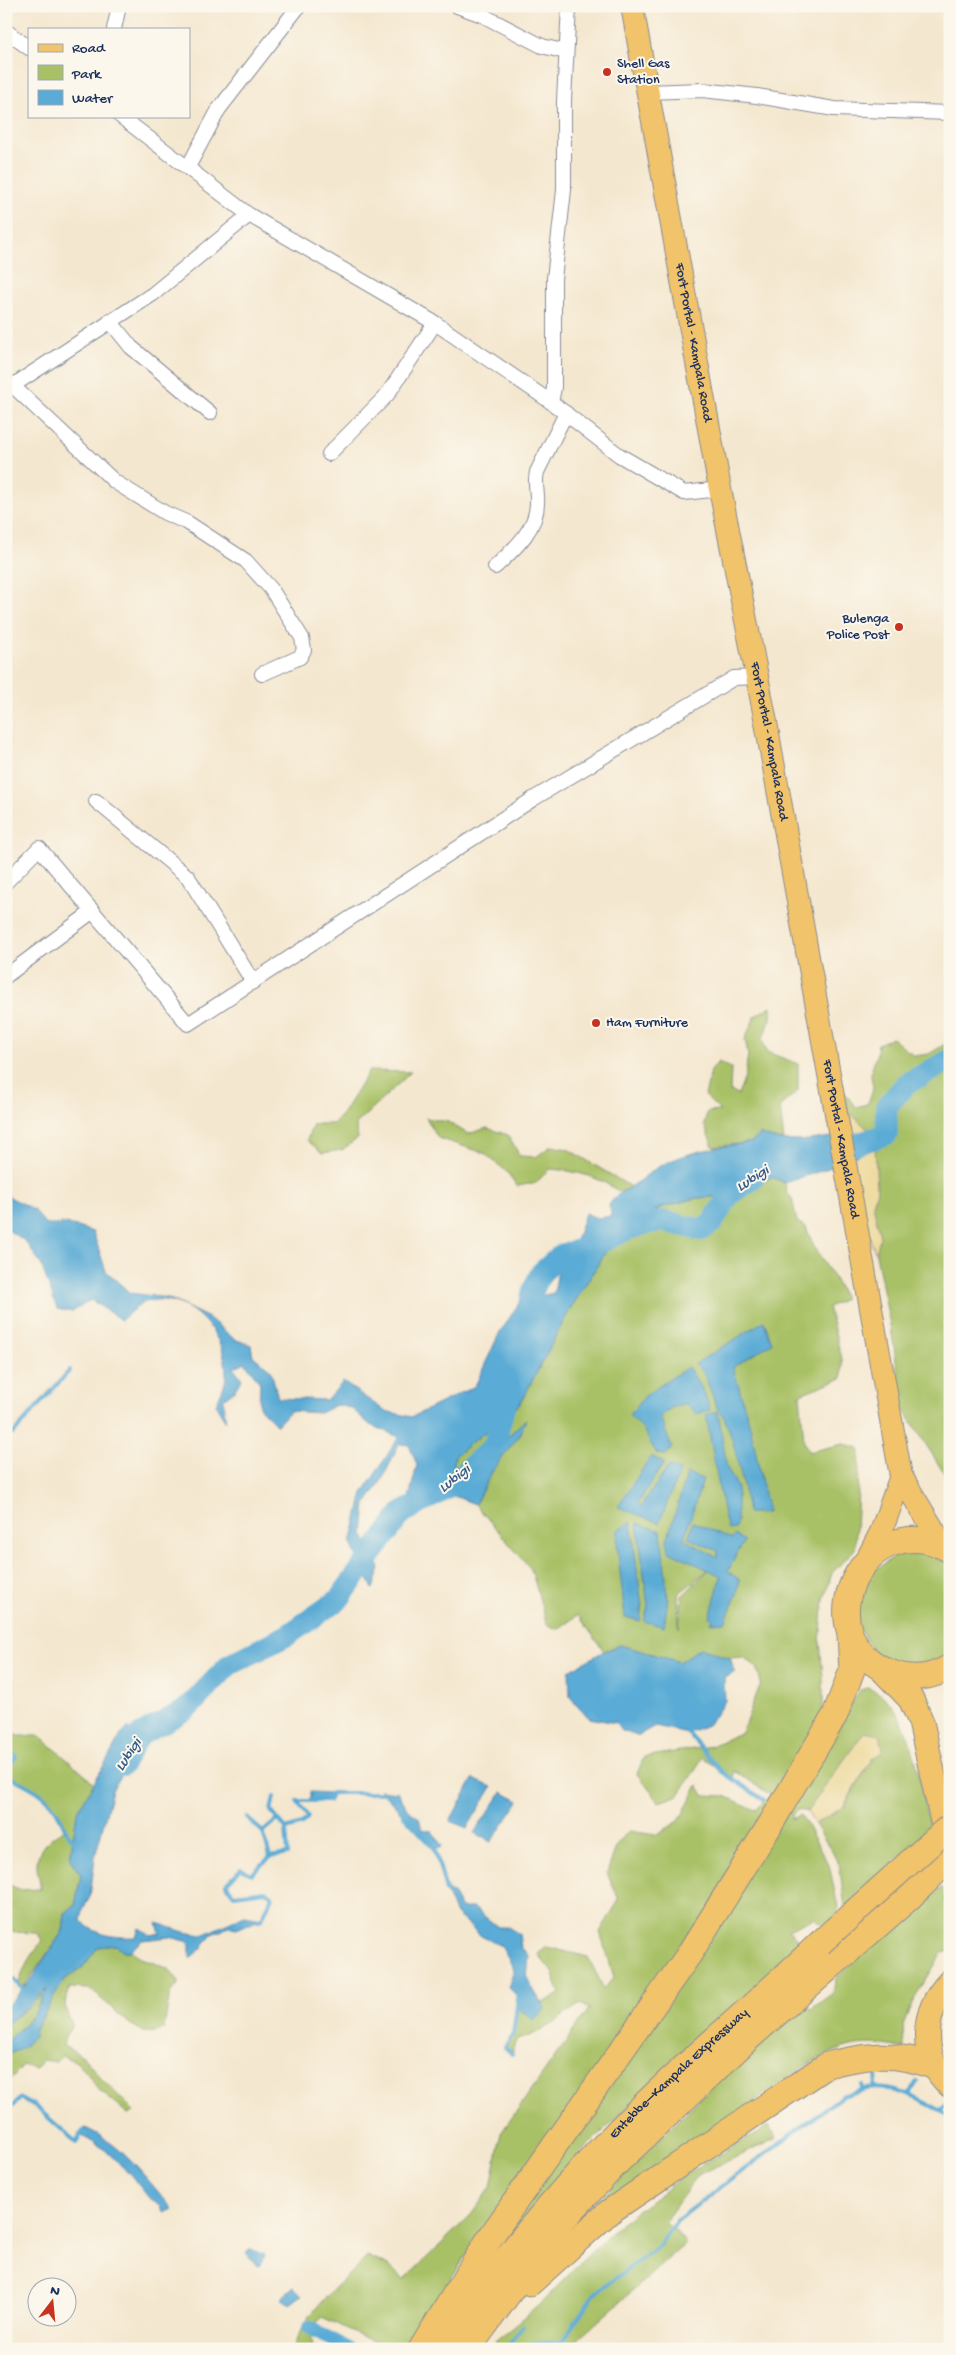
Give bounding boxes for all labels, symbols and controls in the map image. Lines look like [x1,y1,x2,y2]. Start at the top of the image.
legend [28,28,190,118]
text: Road [72,40,106,58]
place label: Shell Gas Station [617,56,670,89]
text: Park [71,66,102,84]
marker: Shell Gas Station [601,66,613,78]
text: Water [72,90,114,108]
street label: Fort Portal - Kampala Road [670,261,716,425]
place label: Bulenga Police Post [826,611,890,644]
marker: Bulenga Police Post [893,621,905,633]
street label: Fort Portal - Kampala Road [746,660,792,824]
place label: Ham Furniture [606,1015,689,1032]
marker: Ham Furniture [590,1017,602,1029]
street label: Fort Portal - Kampala Road [818,1057,863,1221]
water label: Lubigi [733,1161,774,1196]
water label: Lubigi [436,1460,476,1497]
water label: Lubigi [112,1734,147,1775]
street label: Entebbe–Kampala Expressway [606,2005,752,2143]
north arrow [28,2278,78,2328]
text: N [48,2282,62,2301]

